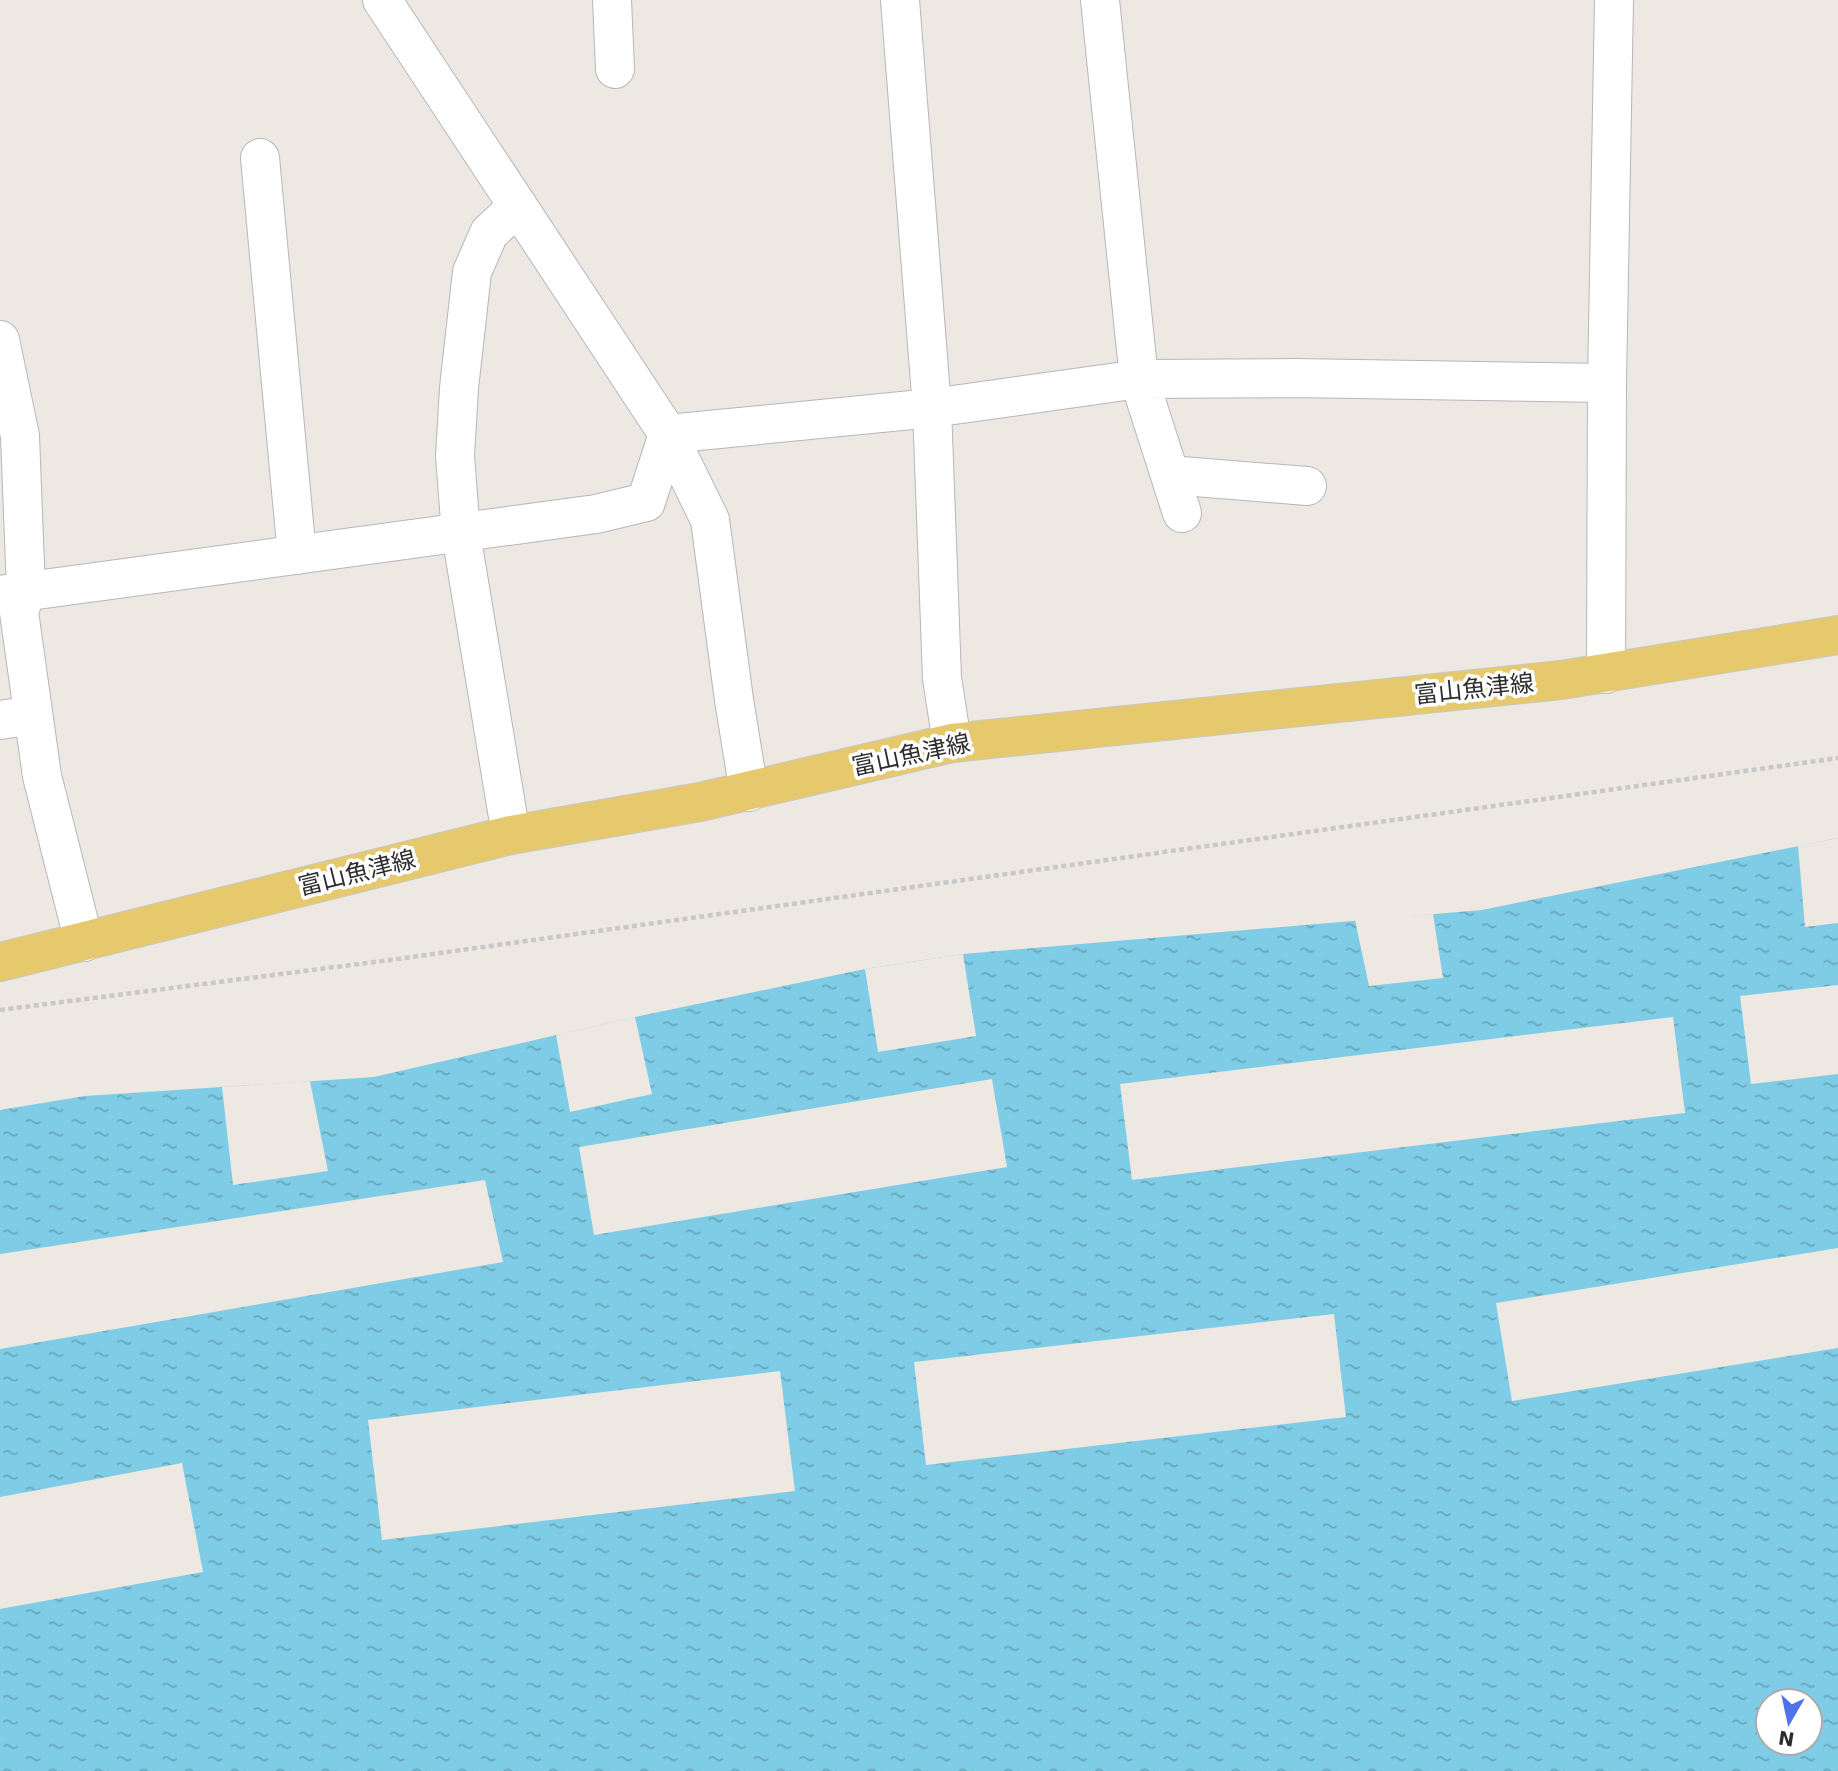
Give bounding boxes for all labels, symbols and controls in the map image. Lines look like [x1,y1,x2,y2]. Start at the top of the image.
street label: 富山魚津線 [1413,669,1535,709]
street label: 富山魚津線 [849,729,973,781]
street label: 富山魚津線 [295,845,419,901]
north arrow [1754,1687,1824,1757]
text: N [1777,1727,1796,1751]

